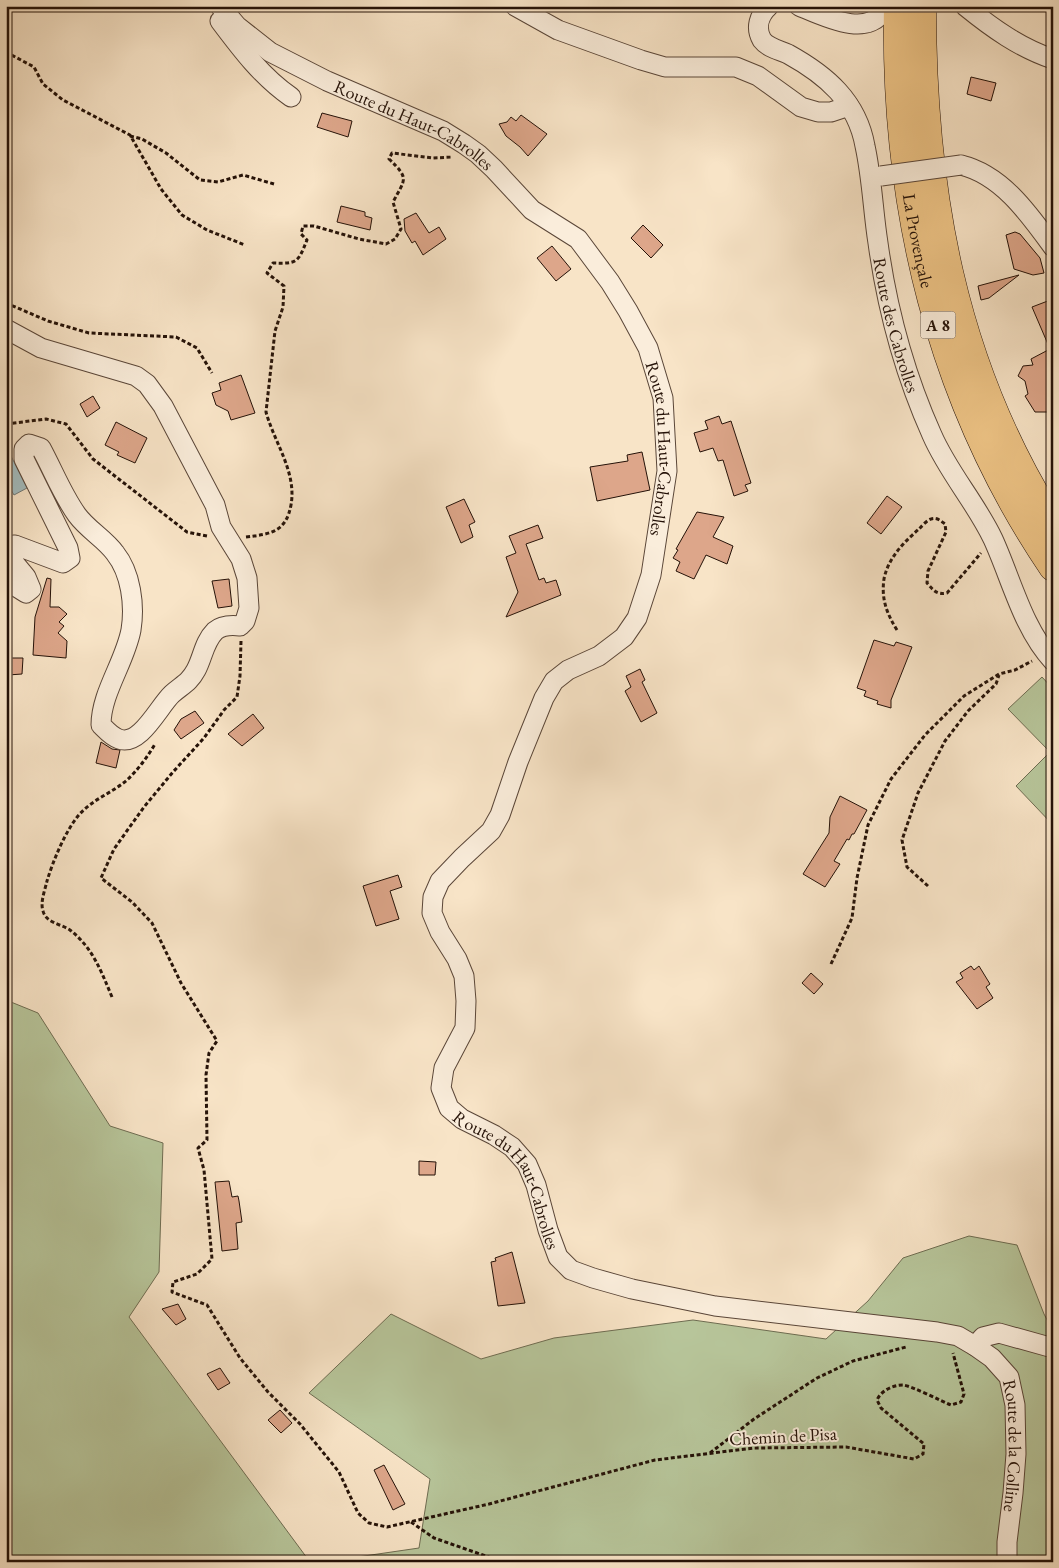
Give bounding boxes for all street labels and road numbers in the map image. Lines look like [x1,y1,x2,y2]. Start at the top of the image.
street label: Route du Haut-Cabrolles [331,74,499,175]
street label: La Provençale [898,192,940,290]
street label: Route des Cabrolles [869,256,925,396]
road number: A 8 [920,312,956,338]
street label: Route du Haut-Cabrolles [641,358,679,538]
street label: Route du Haut-Cabrolles [448,1105,566,1252]
street label: Route de la Colline [998,1377,1028,1513]
street label: Chemin de Pisa [729,1422,838,1450]

